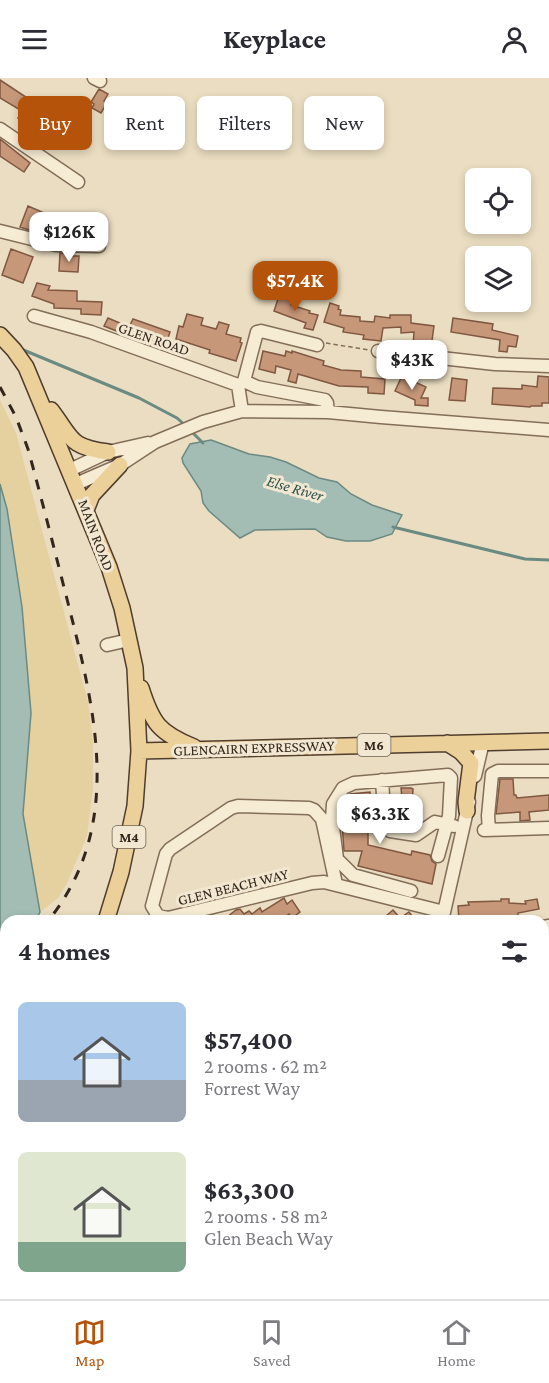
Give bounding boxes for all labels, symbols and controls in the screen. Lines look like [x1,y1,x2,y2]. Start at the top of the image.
icon: menu [18,23,51,56]
icon: person [498,23,531,56]
text: Keyplace [223,24,326,54]
chip: Buy [18,96,92,150]
chip: Rent [104,96,185,150]
chip: Filters [197,96,292,150]
chip: New [304,96,384,150]
map controls [465,168,531,312]
button: locate [465,168,531,234]
pin: $126K [27,212,111,263]
text: $126K [43,220,95,242]
button: layers [465,246,531,312]
pin: $57.4K [246,261,344,312]
text: $57.4K [267,269,323,291]
street label: GLEN ROAD [116,319,192,359]
pin: $43K [376,340,448,391]
text: $43K [390,348,434,370]
water label: Else River [265,472,326,504]
street label: MAIN ROAD [75,497,117,573]
road number: M6 [358,734,391,756]
street label: GLENCAIRN EXPRESSWAY [173,737,335,759]
pin: $63.3K [331,794,429,845]
text: $63.3K [351,802,409,824]
road number: M4 [112,826,146,848]
street label: GLEN BEACH WAY [176,866,290,908]
icon: filters [498,935,531,968]
text: 4 homes [18,937,110,966]
icon: home [66,1026,138,1098]
text: $57,400 [204,1026,293,1055]
text: 2 rooms · 62 m² [204,1055,327,1077]
text: Forrest Way [204,1077,300,1099]
icon: home [66,1176,138,1248]
text: $63,300 [204,1176,295,1205]
text: 2 rooms · 58 m² [204,1205,328,1227]
text: Glen Beach Way [204,1227,333,1249]
tab: Map [73,1316,106,1369]
tab: Saved [253,1316,291,1369]
tab: Home [437,1316,476,1369]

